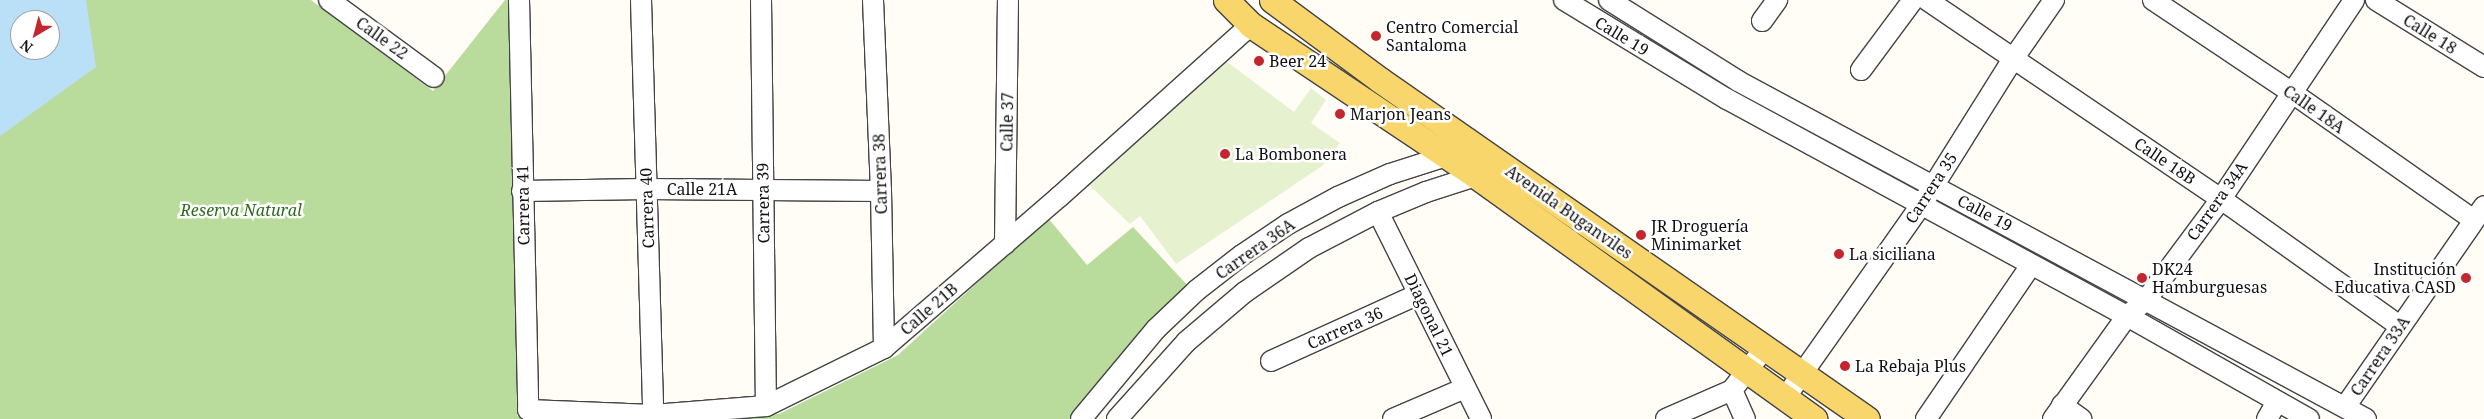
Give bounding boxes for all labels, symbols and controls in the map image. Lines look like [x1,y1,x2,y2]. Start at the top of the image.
north arrow [10,10,60,60]
street label: Calle 18 [2400,10,2460,58]
street label: Calle 19 [1592,12,1652,60]
street label: Calle 22 [352,13,412,63]
place label: Centro Comercial Santaloma [1386,17,1518,55]
marker: Centro Comercial Santaloma [1370,30,1382,42]
text: N [16,36,36,57]
place label: Beer 24 [1269,51,1326,71]
marker: Beer 24 [1253,55,1265,67]
street label: Calle 18A [2280,81,2348,137]
street label: Calle 37 [997,92,1017,152]
place label: Marjon Jeans [1350,104,1451,124]
marker: Marjon Jeans [1334,108,1346,120]
street label: Carrera 38 [869,133,891,215]
street label: Calle 18B [2131,134,2199,188]
place label: La Bombonera [1235,144,1347,164]
marker: La Bombonera [1219,148,1231,160]
street label: Carrera 35 [1901,149,1961,227]
street label: Carrera 34A [2183,158,2251,244]
street label: Avenida Buganviles [1502,161,1636,263]
street label: Carrera 39 [753,162,773,244]
street label: Carrera 41 [513,164,533,246]
street label: Carrera 40 [636,167,658,249]
street label: Calle 21A [667,179,737,199]
street label: Calle 19 [1954,191,2016,235]
park label: Reserva Natural [180,200,302,220]
street label: Carrera 36A [1212,215,1298,283]
place label: JR Droguería Minimarket [1651,216,1749,254]
marker: JR Droguería Minimarket [1635,229,1647,241]
place label: La siciliana [1849,244,1936,264]
marker: La siciliana [1833,248,1845,260]
place label: DK24 Hamburguesas [2152,259,2267,297]
place label: Institución Educativa CASD [2335,259,2456,297]
street label: Diagonal 21 [1401,270,1457,360]
marker: DK24 Hamburguesas [2136,272,2148,284]
marker: Institución Educativa CASD [2460,272,2472,284]
street label: Calle 21B [896,279,962,339]
street label: Carrera 36 [1304,303,1386,353]
street label: Carrera 33A [2346,312,2414,400]
place label: La Rebaja Plus [1855,356,1966,376]
marker: La Rebaja Plus [1839,360,1851,372]

